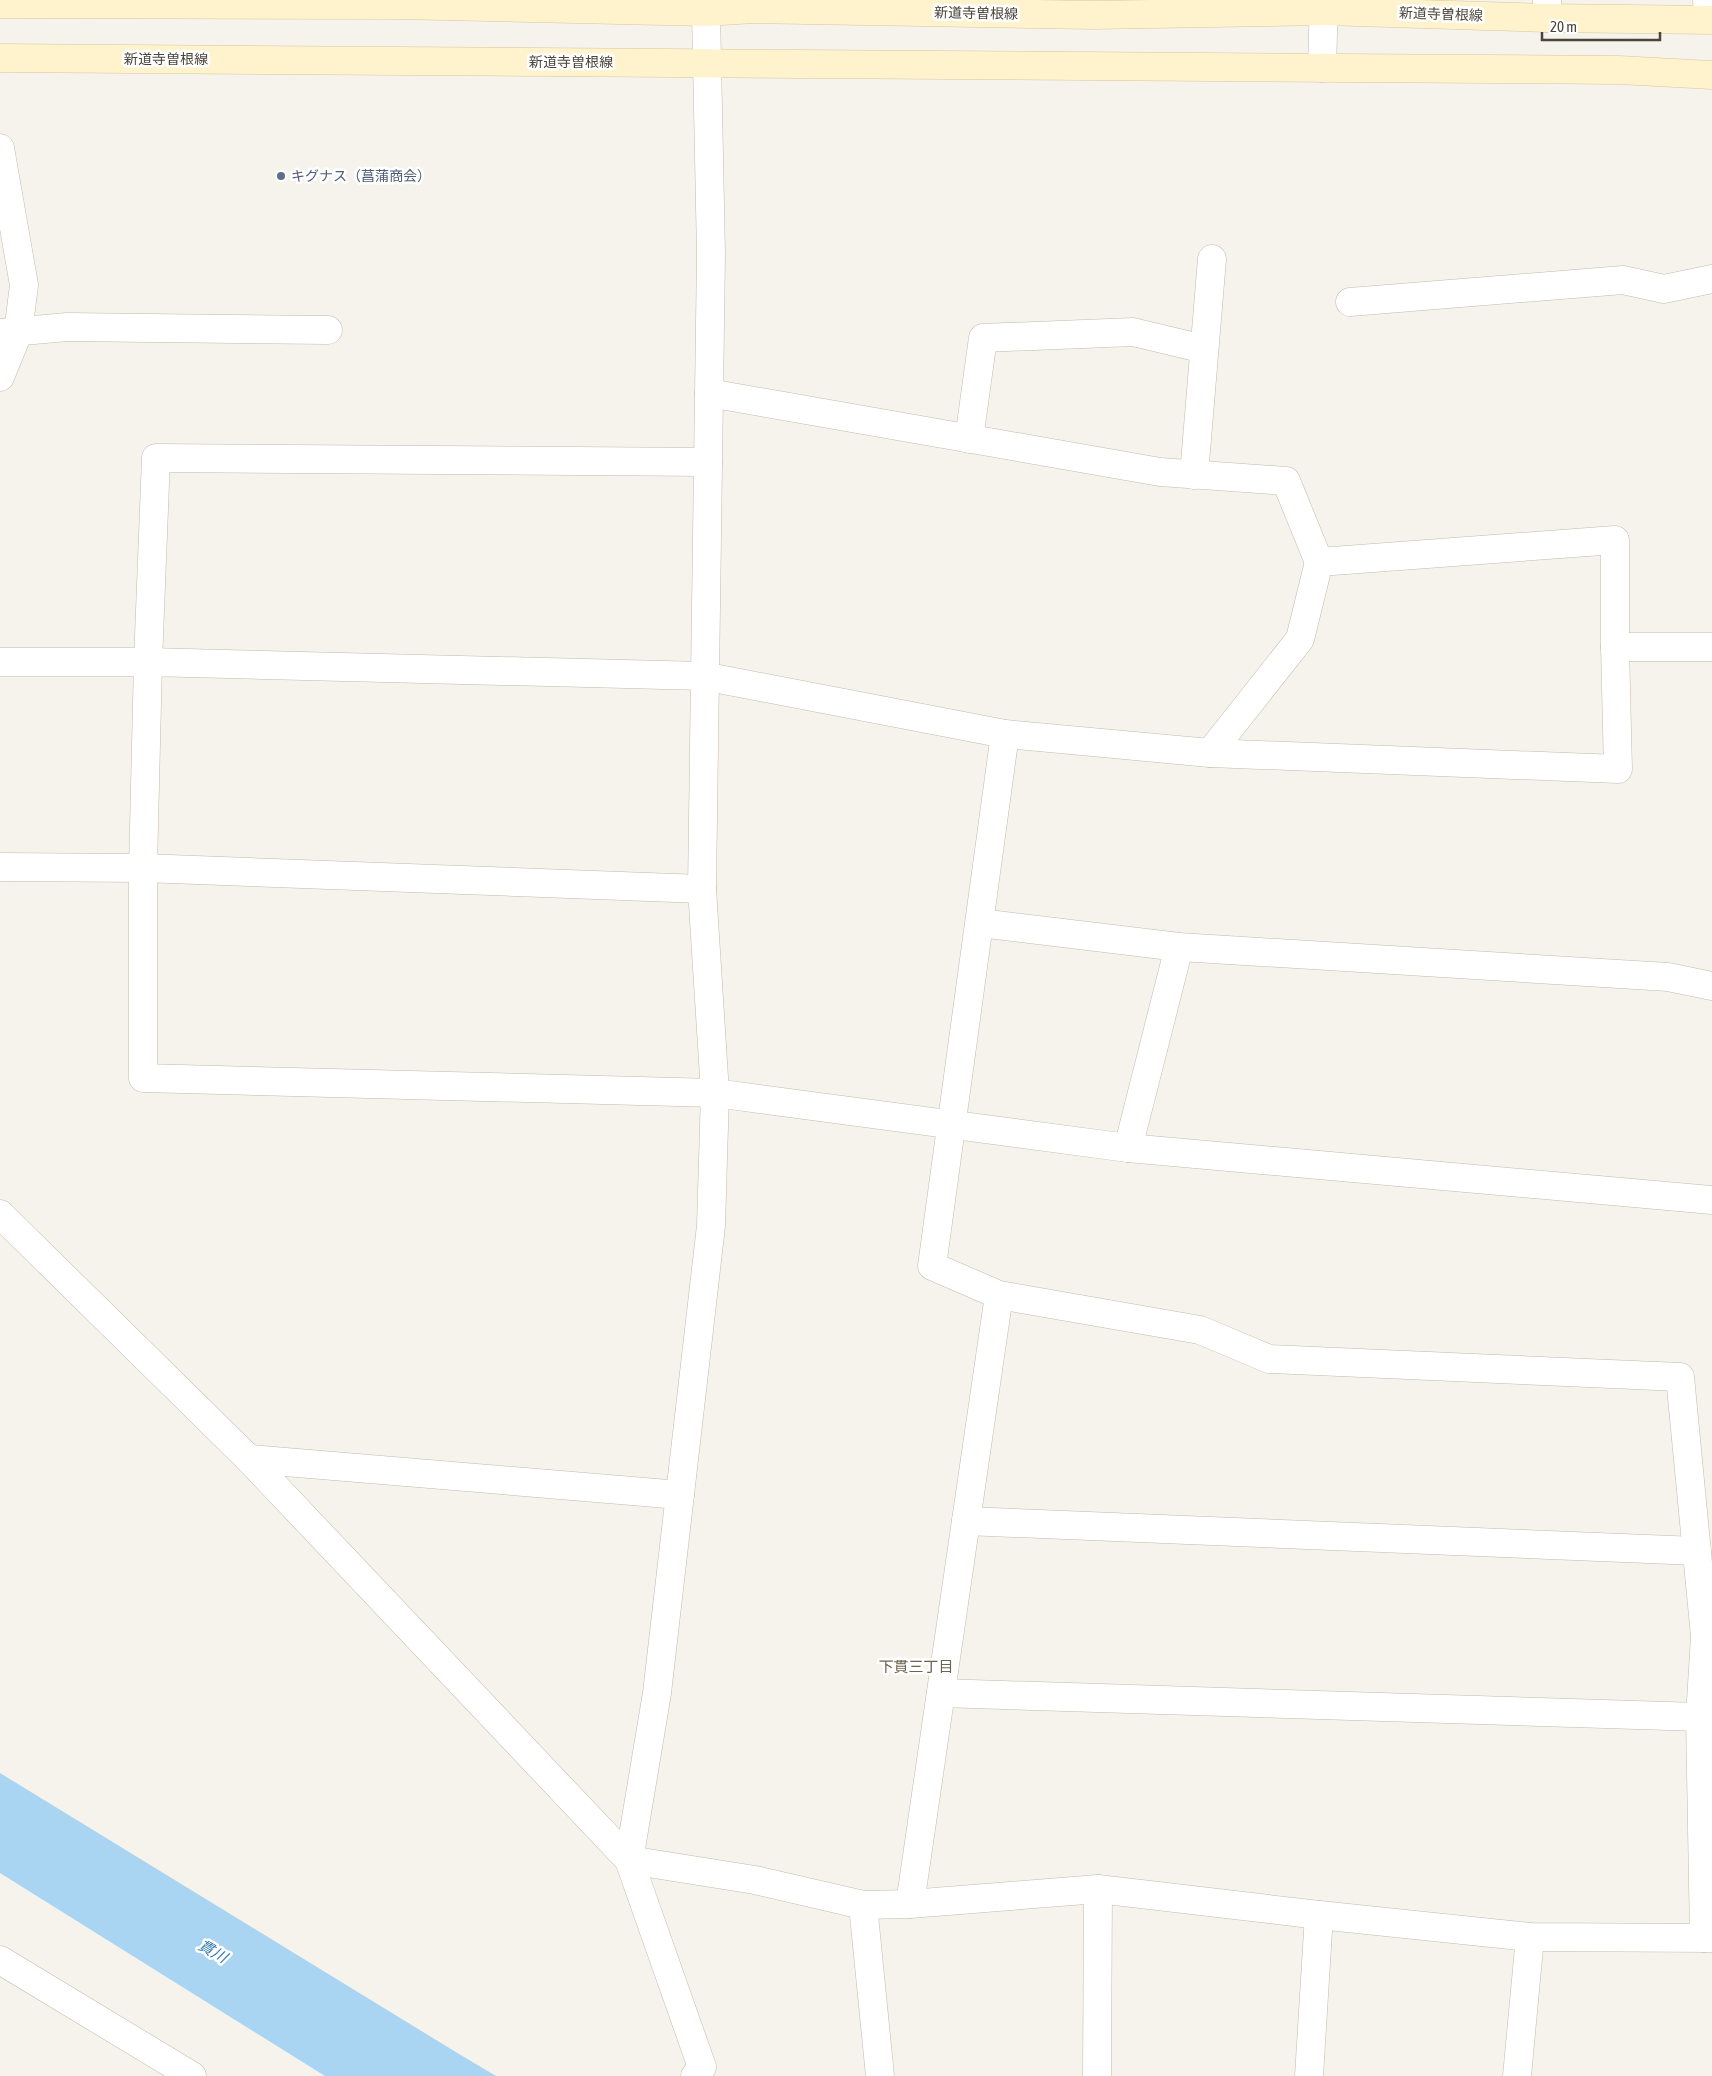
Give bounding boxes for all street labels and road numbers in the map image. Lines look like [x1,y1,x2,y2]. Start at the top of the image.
street label: 新道寺曽根線 [934,4,1018,22]
street label: 新道寺曽根線 [1399,5,1483,23]
street label: 新道寺曽根線 [124,51,208,67]
street label: 新道寺曽根線 [529,54,613,70]

